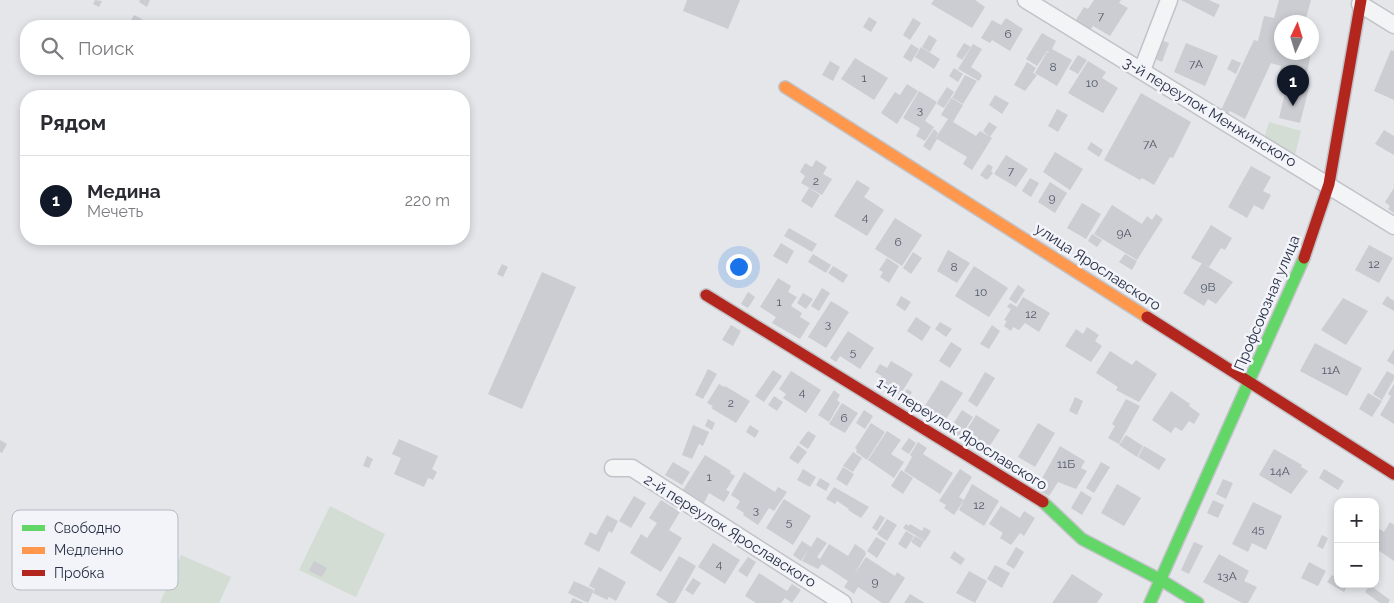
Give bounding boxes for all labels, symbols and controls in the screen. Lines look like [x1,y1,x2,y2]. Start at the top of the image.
house number: 7 [1098,9,1105,23]
north arrow [1274,15,1319,60]
search box [20,20,470,75]
house number: 6 [1004,27,1012,41]
icon: search [38,34,66,62]
text: Поиск [78,37,134,59]
street label: 3-й переулок Менжинского [1120,53,1300,171]
house number: 7А [1189,57,1203,71]
house number: 8 [1049,60,1057,74]
pin: 1 [1277,65,1309,106]
house number: 1 [861,71,867,85]
house number: 10 [1086,76,1098,90]
house number: 3 [917,103,923,117]
text: Рядом [40,110,106,135]
house number: 7А [1143,137,1157,151]
house number: 7 [1008,164,1015,178]
house number: 2 [813,174,819,188]
text: Медина [87,180,161,202]
text: 1 [52,191,60,210]
text: 220 m [405,191,450,210]
house number: 9 [1048,191,1056,205]
text: Мечеть [87,202,143,221]
house number: 4 [862,210,869,224]
street label: улица Ярославского [1032,220,1164,314]
house number: 9А [1116,226,1132,240]
street label: Профсоюзная улица [1230,232,1304,374]
house number: 6 [894,235,902,249]
your location [726,254,752,280]
house number: 12 [1368,257,1380,271]
house number: 8 [950,260,958,274]
house number: 9В [1200,280,1216,294]
house number: 10 [975,285,987,299]
house number: 1 [776,295,782,309]
house number: 12 [1025,307,1037,321]
house number: 3 [825,317,831,331]
house number: 5 [850,345,857,359]
house number: 11А [1322,363,1340,377]
street label: 1-й переулок Ярославского [873,374,1051,494]
house number: 4 [799,385,806,399]
house number: 2 [728,396,734,410]
house number: 6 [840,411,848,425]
house number: 11Б [1057,457,1075,471]
house number: 14А [1270,464,1290,478]
street label: 2-й переулок Ярославского [641,470,819,592]
house number: 1 [706,470,712,484]
house number: 12 [973,498,985,512]
map controls [1334,498,1379,588]
button: + [1334,498,1379,543]
house number: 3 [753,503,759,517]
legend [12,510,178,590]
house number: 5 [786,515,793,529]
text: Свободно [54,520,121,536]
house number: 45 [1251,522,1265,536]
text: Медленно [54,542,123,558]
button: − [1334,543,1379,588]
house number: 4 [716,557,723,571]
text: Пробка [54,565,104,581]
house number: 13А [1217,569,1237,583]
house number: 9 [871,575,879,589]

